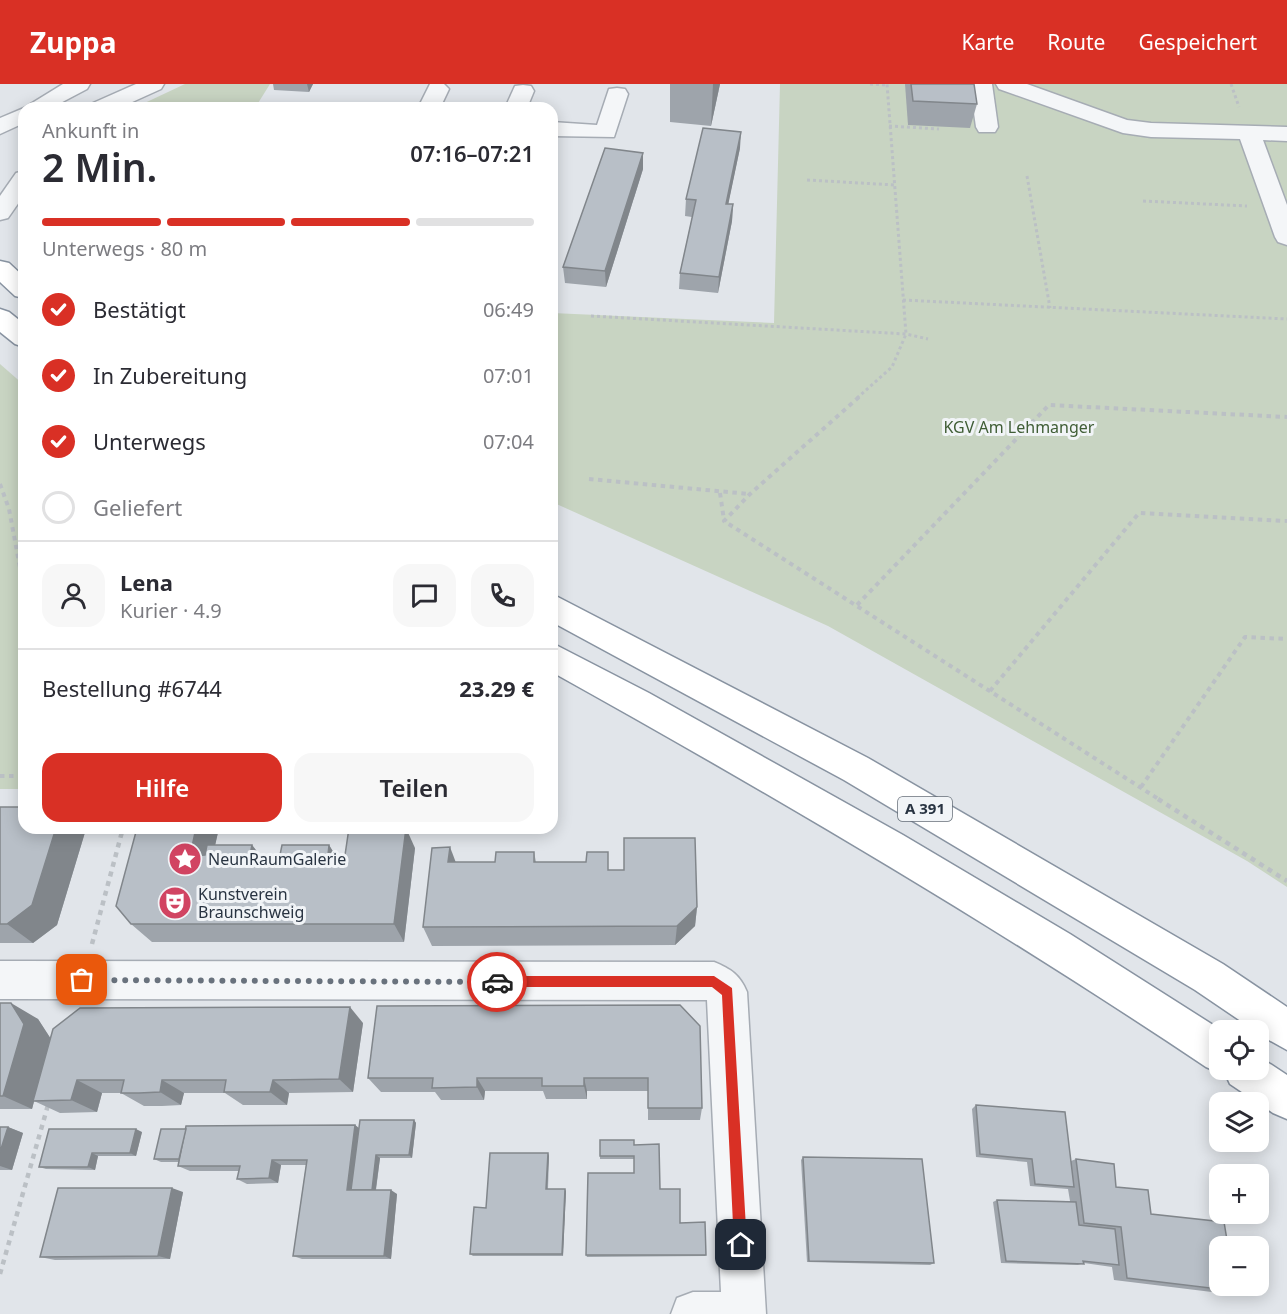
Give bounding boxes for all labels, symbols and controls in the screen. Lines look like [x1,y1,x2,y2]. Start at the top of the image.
text: Zuppa [30,23,117,61]
text: Karte [961,28,1014,56]
text: Route [1047,28,1105,56]
text: Gespeichert [1138,28,1257,56]
text: Ankunft in [42,117,139,144]
text: 07:16–07:21 [410,138,534,168]
text: 2 Min. [42,140,157,193]
text: Unterwegs · 80 m [42,235,207,262]
icon: check [42,293,75,326]
text: Bestätigt [93,294,186,324]
text: 06:49 [483,296,534,323]
icon: check [42,359,75,392]
text: In Zubereitung [93,360,247,390]
text: 07:01 [483,362,534,389]
park label: KGV Am Lehmanger [944,416,1095,438]
icon: check [42,425,75,458]
text: Unterwegs [93,426,206,456]
text: 07:04 [483,428,534,455]
text: Geliefert [93,492,182,522]
button: person [42,564,105,627]
button: chat [393,564,456,627]
button: phone [471,564,534,627]
text: Lena [120,567,173,597]
text: Kurier · 4.9 [120,597,222,624]
text: Bestellung #6744 [42,673,222,703]
text: 23.29 € [459,673,534,703]
button: Hilfe [42,753,282,822]
button: Teilen [294,753,534,822]
road number: A 391 [898,797,952,821]
place icon: NeunRaumGalerie [167,841,203,877]
place label: NeunRaumGalerie [208,848,346,870]
place label: Kunstverein Braunschweig [198,883,304,923]
theatre icon: Kunstverein Braunschweig [157,885,193,921]
courier [467,952,527,1012]
pin [56,954,107,1005]
icon: bag [65,963,98,996]
icon: car [481,966,514,999]
map controls [1209,1020,1269,1296]
button: locate [1209,1020,1269,1080]
button: layers [1209,1092,1269,1152]
button: + [1209,1164,1269,1224]
pin [715,1219,766,1270]
icon: home [724,1228,757,1261]
button: − [1209,1236,1269,1296]

